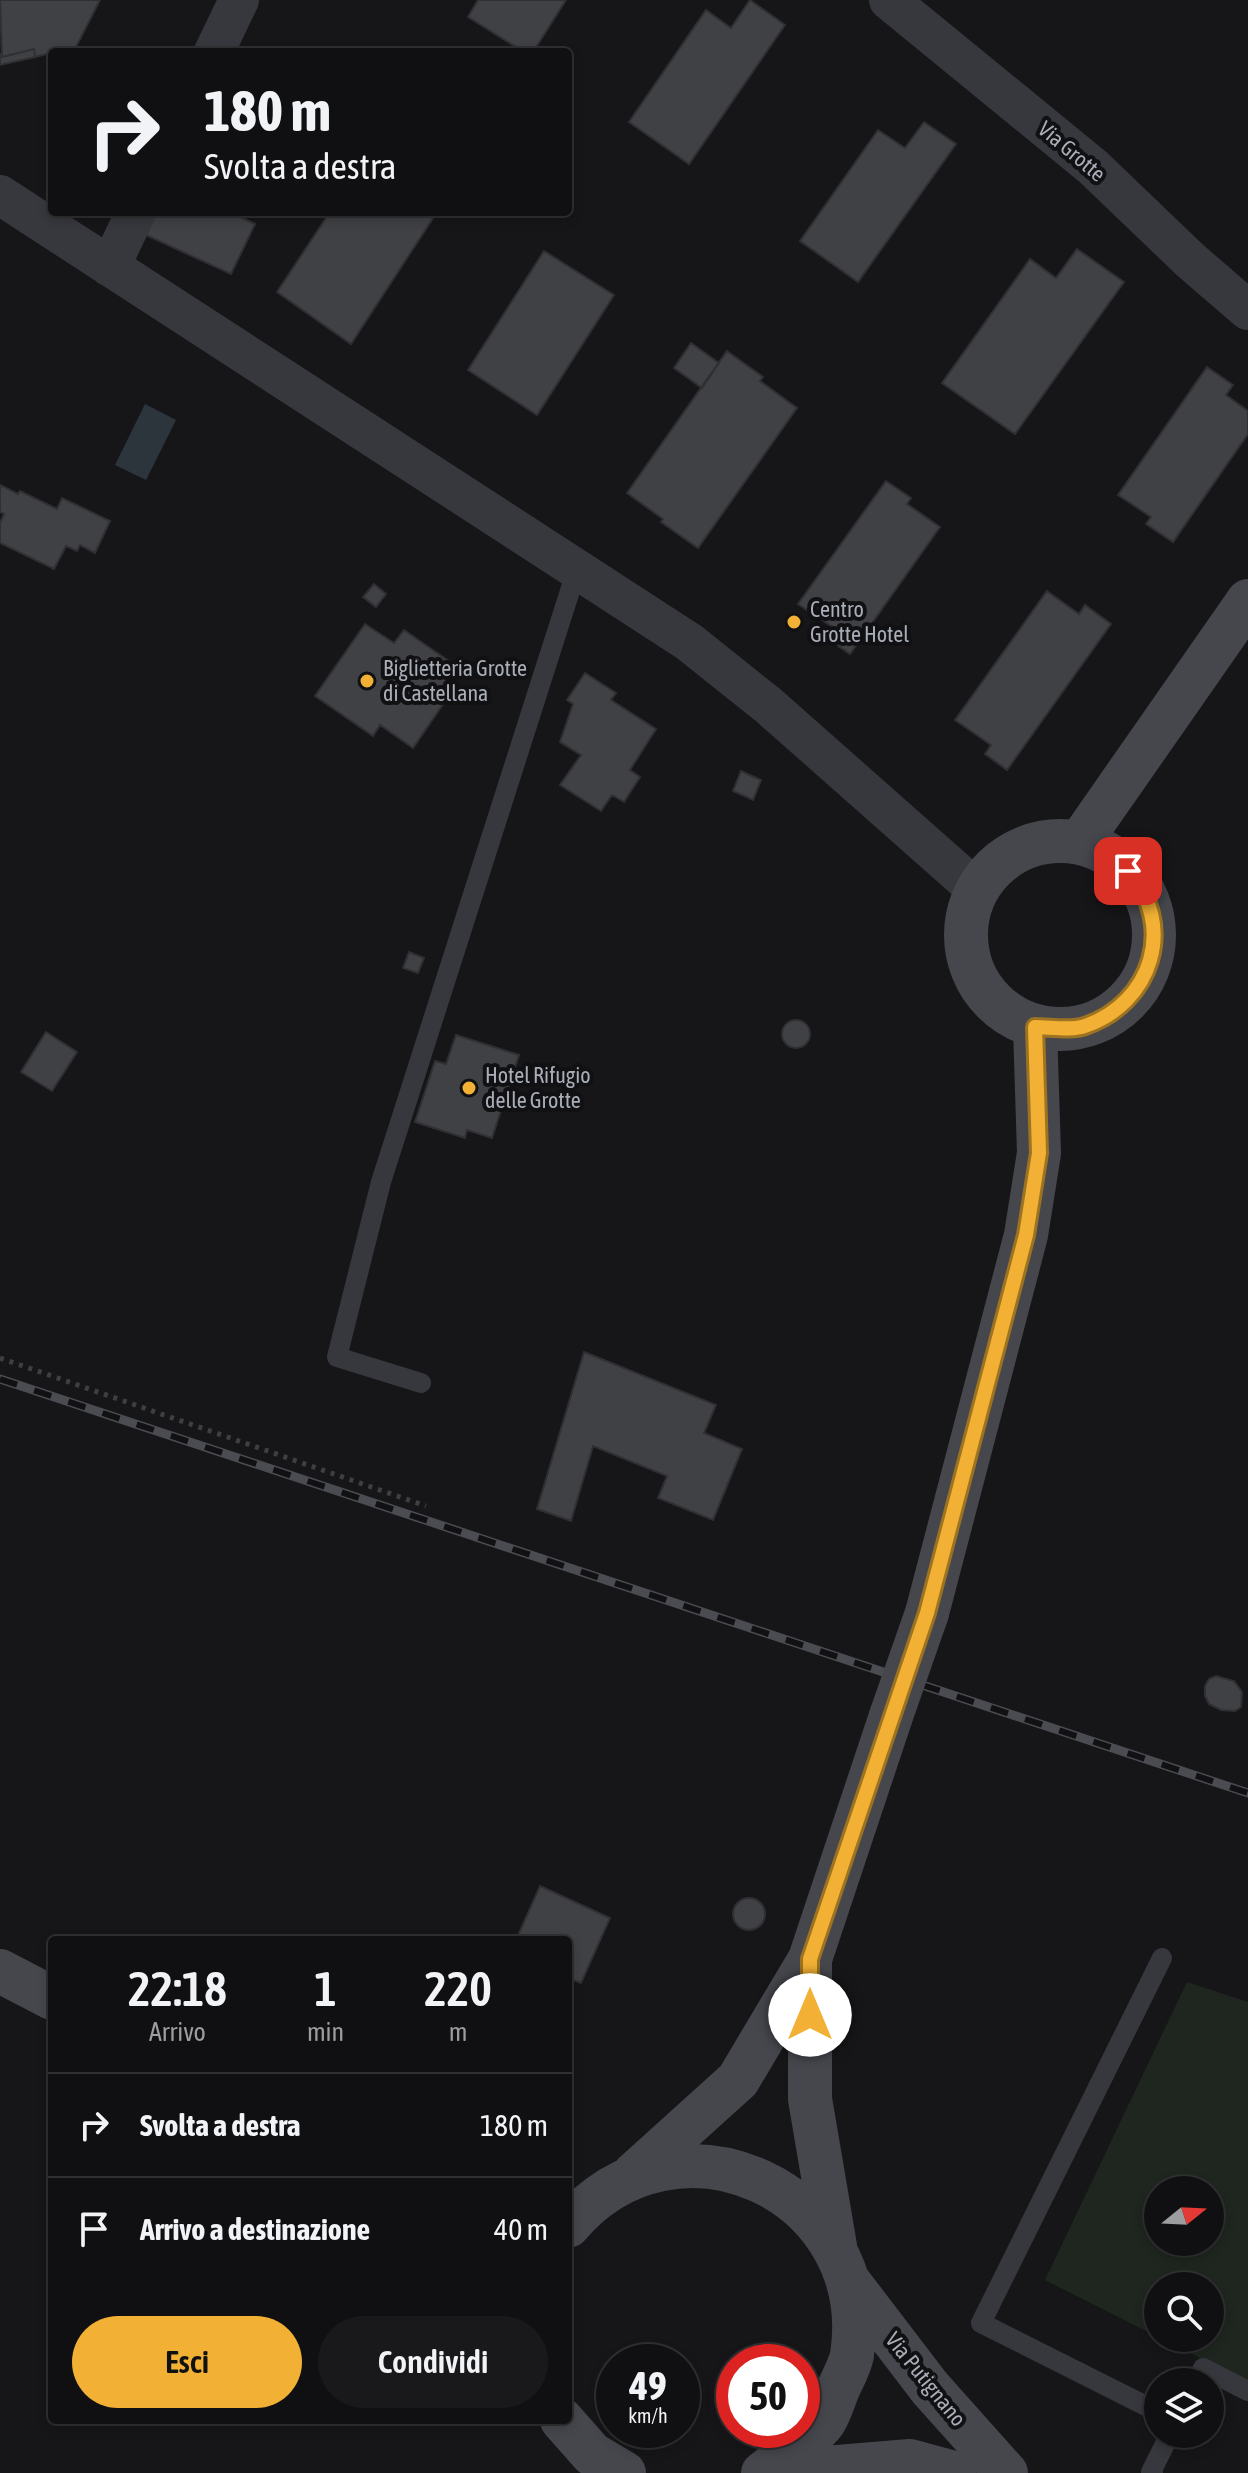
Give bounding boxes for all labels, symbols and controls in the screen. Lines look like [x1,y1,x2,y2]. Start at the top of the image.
text: 180 m [204,79,331,143]
icon: right [72,80,176,184]
street label: Via Grotte [1033,115,1111,187]
text: Svolta a destra [204,145,397,187]
place label: Centro Grotte Hotel [810,596,909,647]
marker: Centro Grotte Hotel [785,613,803,631]
place label: Biglietteria Grotte di Castellana [383,655,527,706]
marker: Biglietteria Grotte di Castellana [358,672,376,690]
pin [1094,837,1162,905]
icon: arrive [1106,849,1150,893]
place label: Hotel Rifugio delle Grotte [485,1062,591,1113]
marker: Hotel Rifugio delle Grotte [460,1079,478,1097]
text: 22:18 [128,1961,227,2016]
text: 1 [314,1961,337,2016]
text: 220 [424,1961,492,2016]
position arrow [768,1973,852,2057]
text: Arrivo [149,2017,206,2047]
text: min [307,2017,344,2047]
text: m [449,2017,467,2047]
icon: right [72,2103,116,2147]
text: Svolta a destra [140,2108,300,2142]
text: 180 m [480,2108,548,2142]
north arrow [1144,2176,1224,2256]
map controls [1144,2176,1224,2448]
icon: arrive [72,2207,116,2251]
text: Arrivo a destinazione [140,2212,370,2246]
text: 40 m [494,2212,548,2246]
button: search [1144,2272,1224,2352]
button: Esci [72,2316,302,2408]
button: Condividi [318,2316,548,2408]
street label: Via Putignano [880,2327,972,2431]
speed limit sign: 50 [716,2344,820,2448]
text: 49 [629,2363,667,2408]
button: layers [1144,2368,1224,2448]
text: km/h [628,2404,668,2427]

